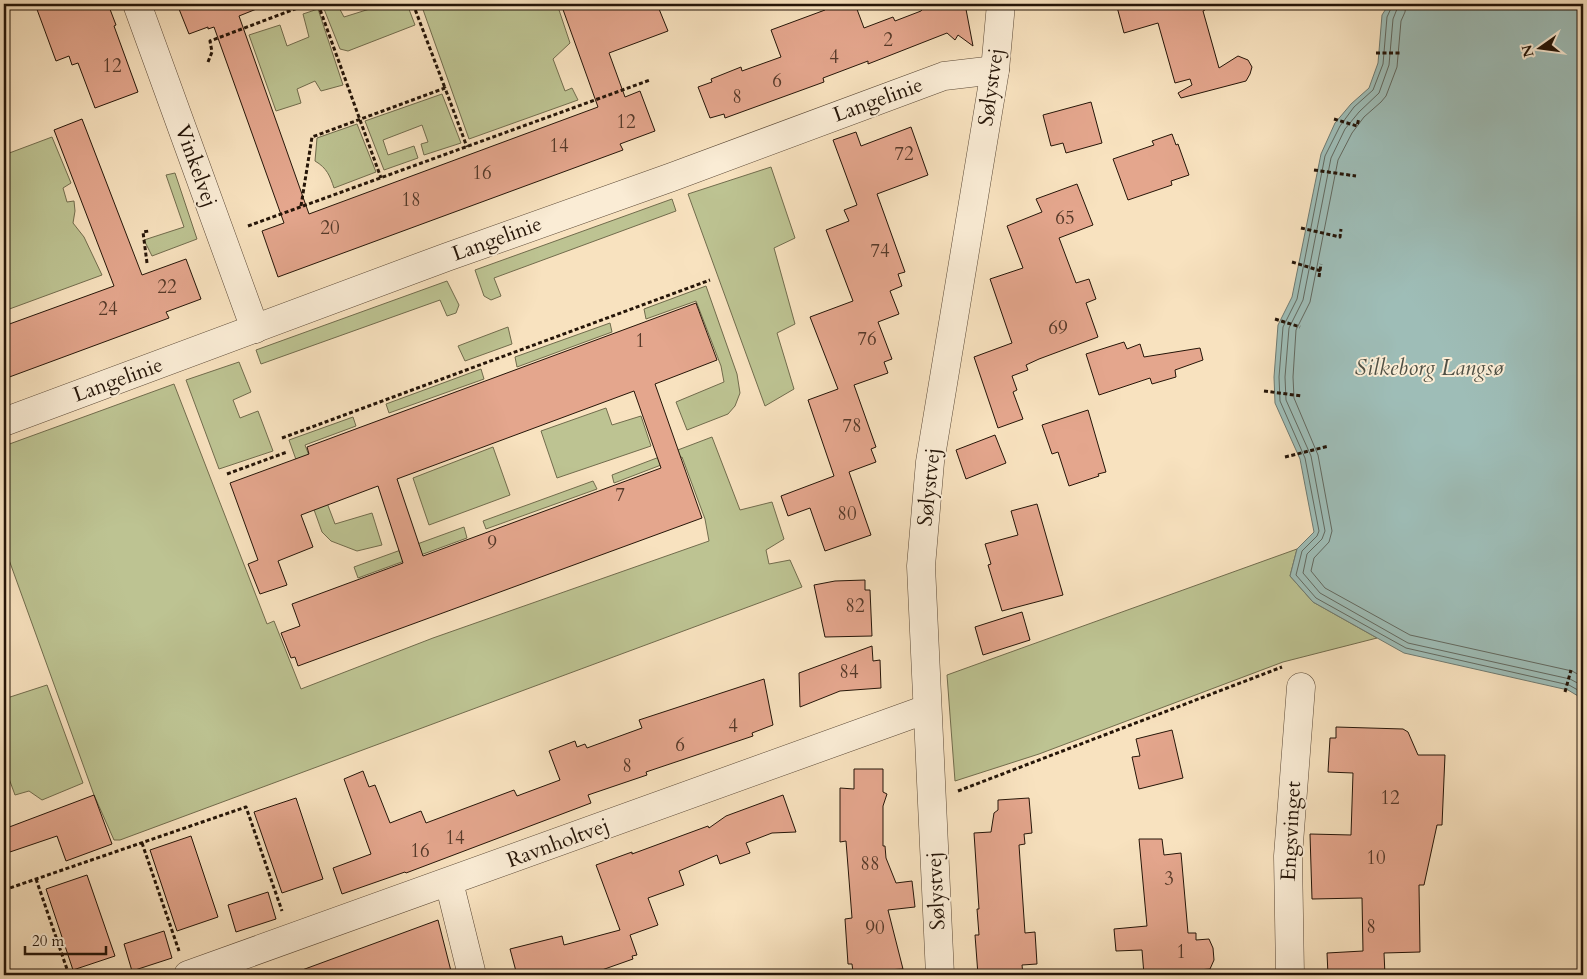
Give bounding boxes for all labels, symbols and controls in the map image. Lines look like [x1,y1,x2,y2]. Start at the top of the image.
north arrow [1514,22,1564,72]
house number: 2 [883,27,893,53]
text: N [1517,43,1539,59]
house number: 4 [829,44,839,70]
street label: Sølystvej [971,46,1011,128]
house number: 12 [102,53,122,79]
house number: 6 [772,68,782,94]
street label: Langelinie [829,70,927,130]
house number: 8 [732,84,742,110]
house number: 12 [616,109,636,135]
street label: Vinkelvej [168,121,224,211]
house number: 14 [549,133,569,159]
house number: 72 [894,141,914,167]
house number: 16 [472,160,492,186]
house number: 18 [401,187,421,213]
house number: 65 [1055,205,1075,231]
street label: Langelinie [448,209,546,269]
house number: 20 [320,215,340,241]
house number: 74 [870,238,890,264]
house number: 22 [157,274,177,300]
house number: 24 [98,296,118,322]
house number: 69 [1048,315,1068,341]
house number: 76 [857,326,877,352]
house number: 1 [635,328,645,354]
street label: Langelinie [69,350,167,410]
water label: Silkeborg Langsø [1355,353,1504,383]
house number: 78 [842,413,862,439]
street label: Sølystvej [910,446,948,528]
house number: 7 [615,482,625,508]
house number: 80 [837,501,857,527]
house number: 9 [487,530,497,556]
house number: 82 [845,593,865,619]
house number: 84 [839,659,859,685]
house number: 4 [728,713,738,739]
house number: 6 [675,732,685,758]
house number: 8 [622,753,632,779]
street label: Engsvinget [1274,780,1308,882]
house number: 12 [1380,785,1400,811]
street label: Ravnholtvej [503,811,613,875]
house number: 14 [445,825,465,851]
house number: 16 [410,838,430,864]
house number: 10 [1366,845,1386,871]
house number: 88 [860,851,880,877]
street label: Sølystvej [919,851,953,931]
house number: 3 [1164,866,1174,892]
house number: 8 [1366,914,1376,940]
house number: 90 [865,915,885,941]
scale bar [25,924,106,956]
text: 20 m [32,931,64,951]
house number: 1 [1176,939,1186,965]

